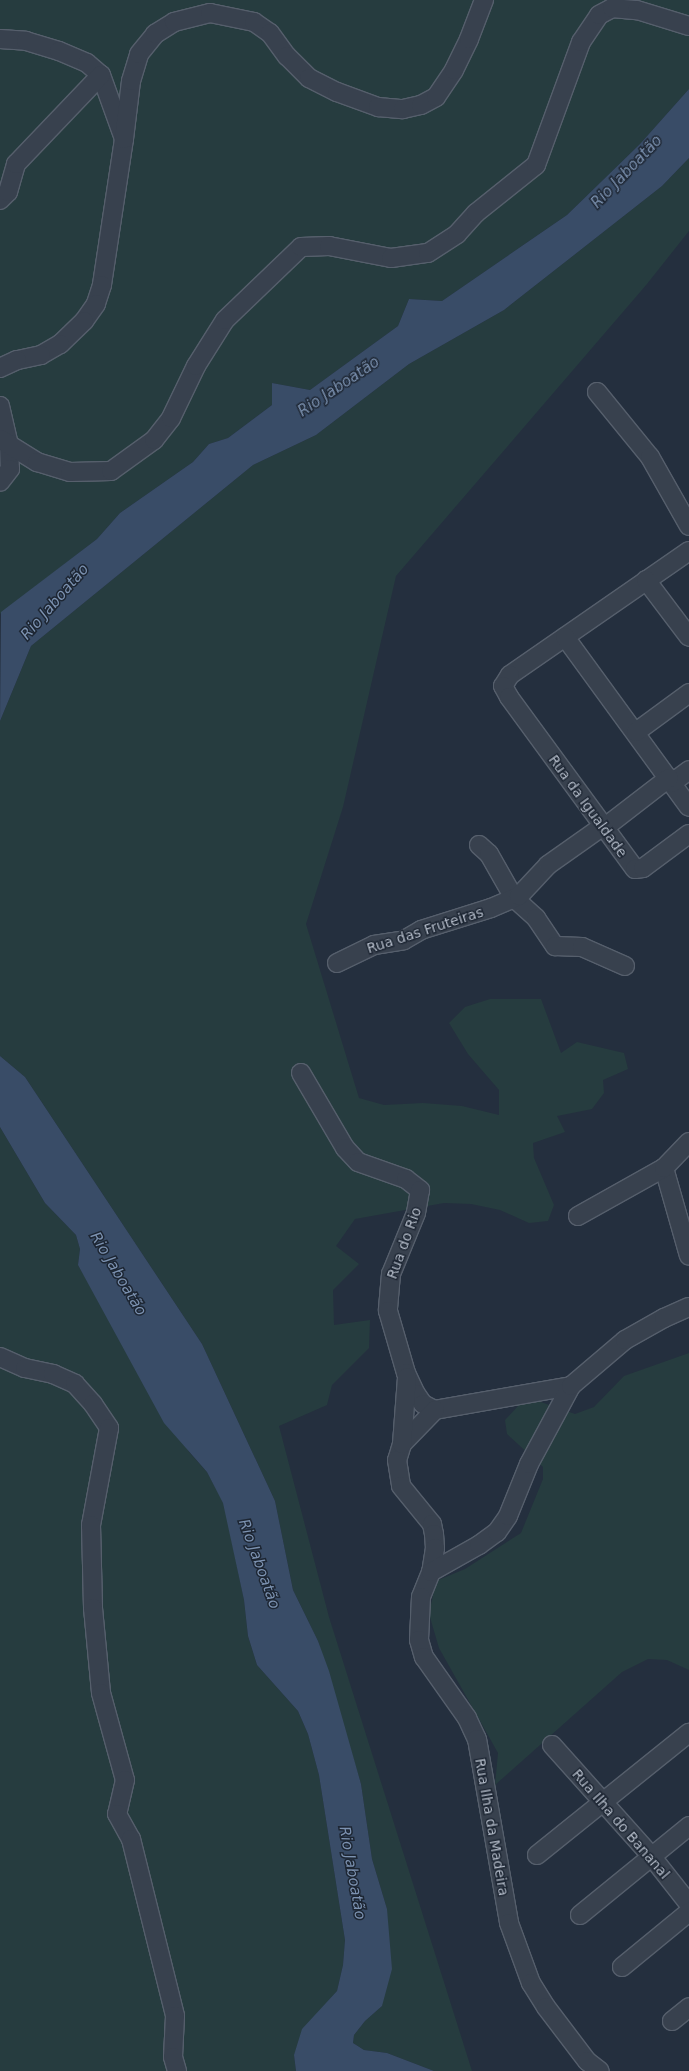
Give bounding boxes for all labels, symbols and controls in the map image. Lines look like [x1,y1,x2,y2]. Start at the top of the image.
water label: Rio Jaboatão [588,132,666,212]
water label: Rio Jaboatão [295,353,383,421]
water label: Rio Jaboatão [17,561,93,643]
street label: Rua da Igualdade [545,752,631,860]
street label: Rua das Fruteiras [365,903,485,957]
street label: Rua do Rio [383,1205,425,1281]
water label: Rio Jaboatão [86,1229,150,1319]
water label: Rio Jaboatão [234,1517,284,1611]
street label: Rua Ilha da Madeira [472,1757,512,1897]
street label: Rua Ilha do Bananal [569,1766,673,1882]
water label: Rio Jaboatão [335,1825,369,1921]

